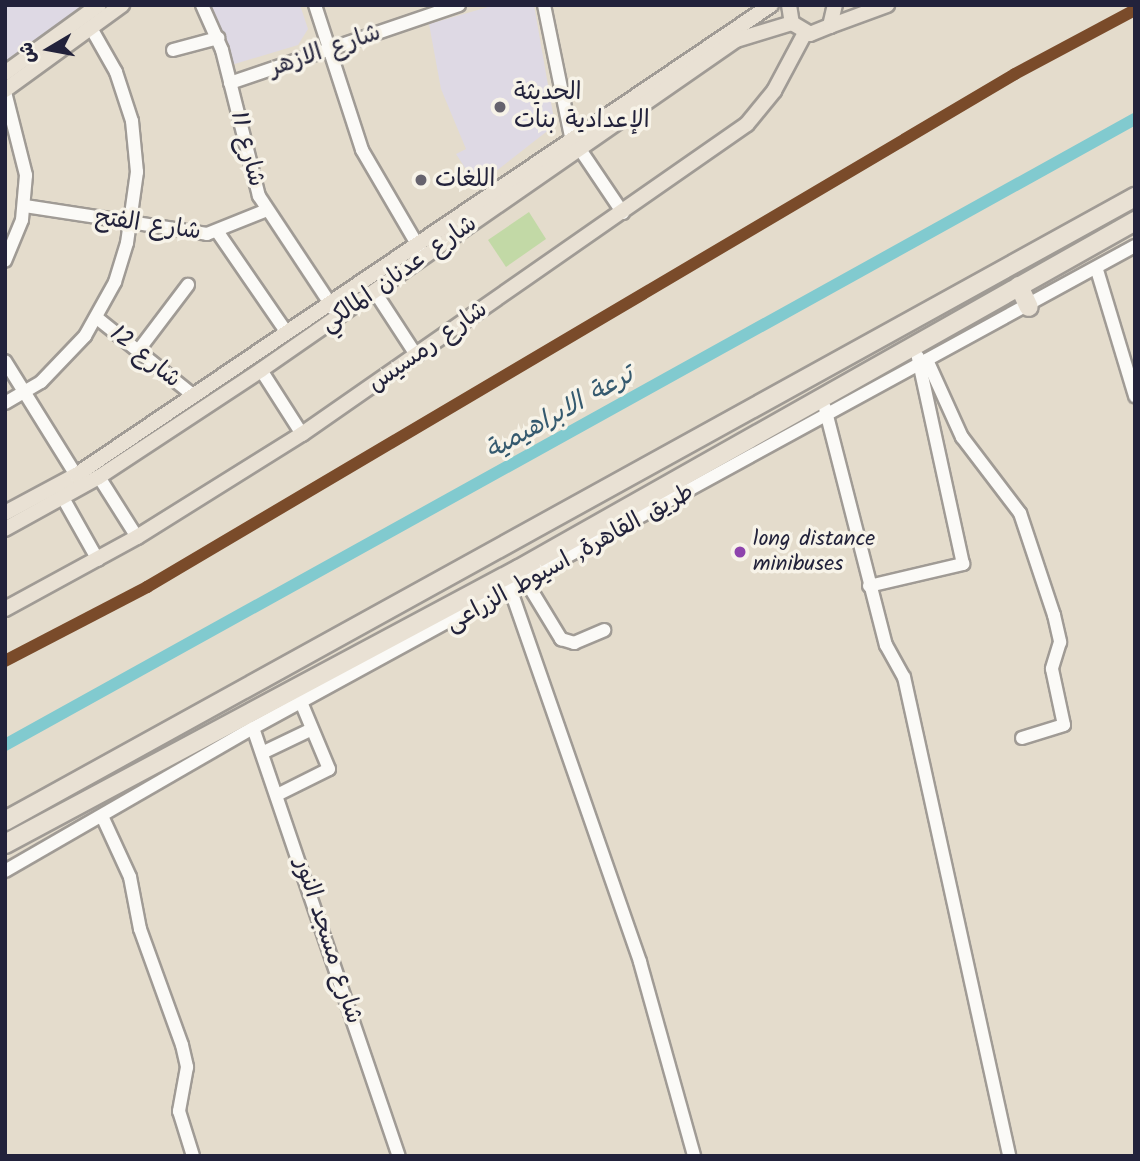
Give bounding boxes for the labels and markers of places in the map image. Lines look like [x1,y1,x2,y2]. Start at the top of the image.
place label: الحديثة الإعدادية بنات [514,79,650,135]
marker: الحديثة الإعدادية بنات [492,99,508,115]
place label: اللغات [435,166,495,194]
marker: اللغات [413,172,429,188]
place label: long distance minibuses [753,526,875,578]
marker: long distance minibuses [733,545,747,559]

